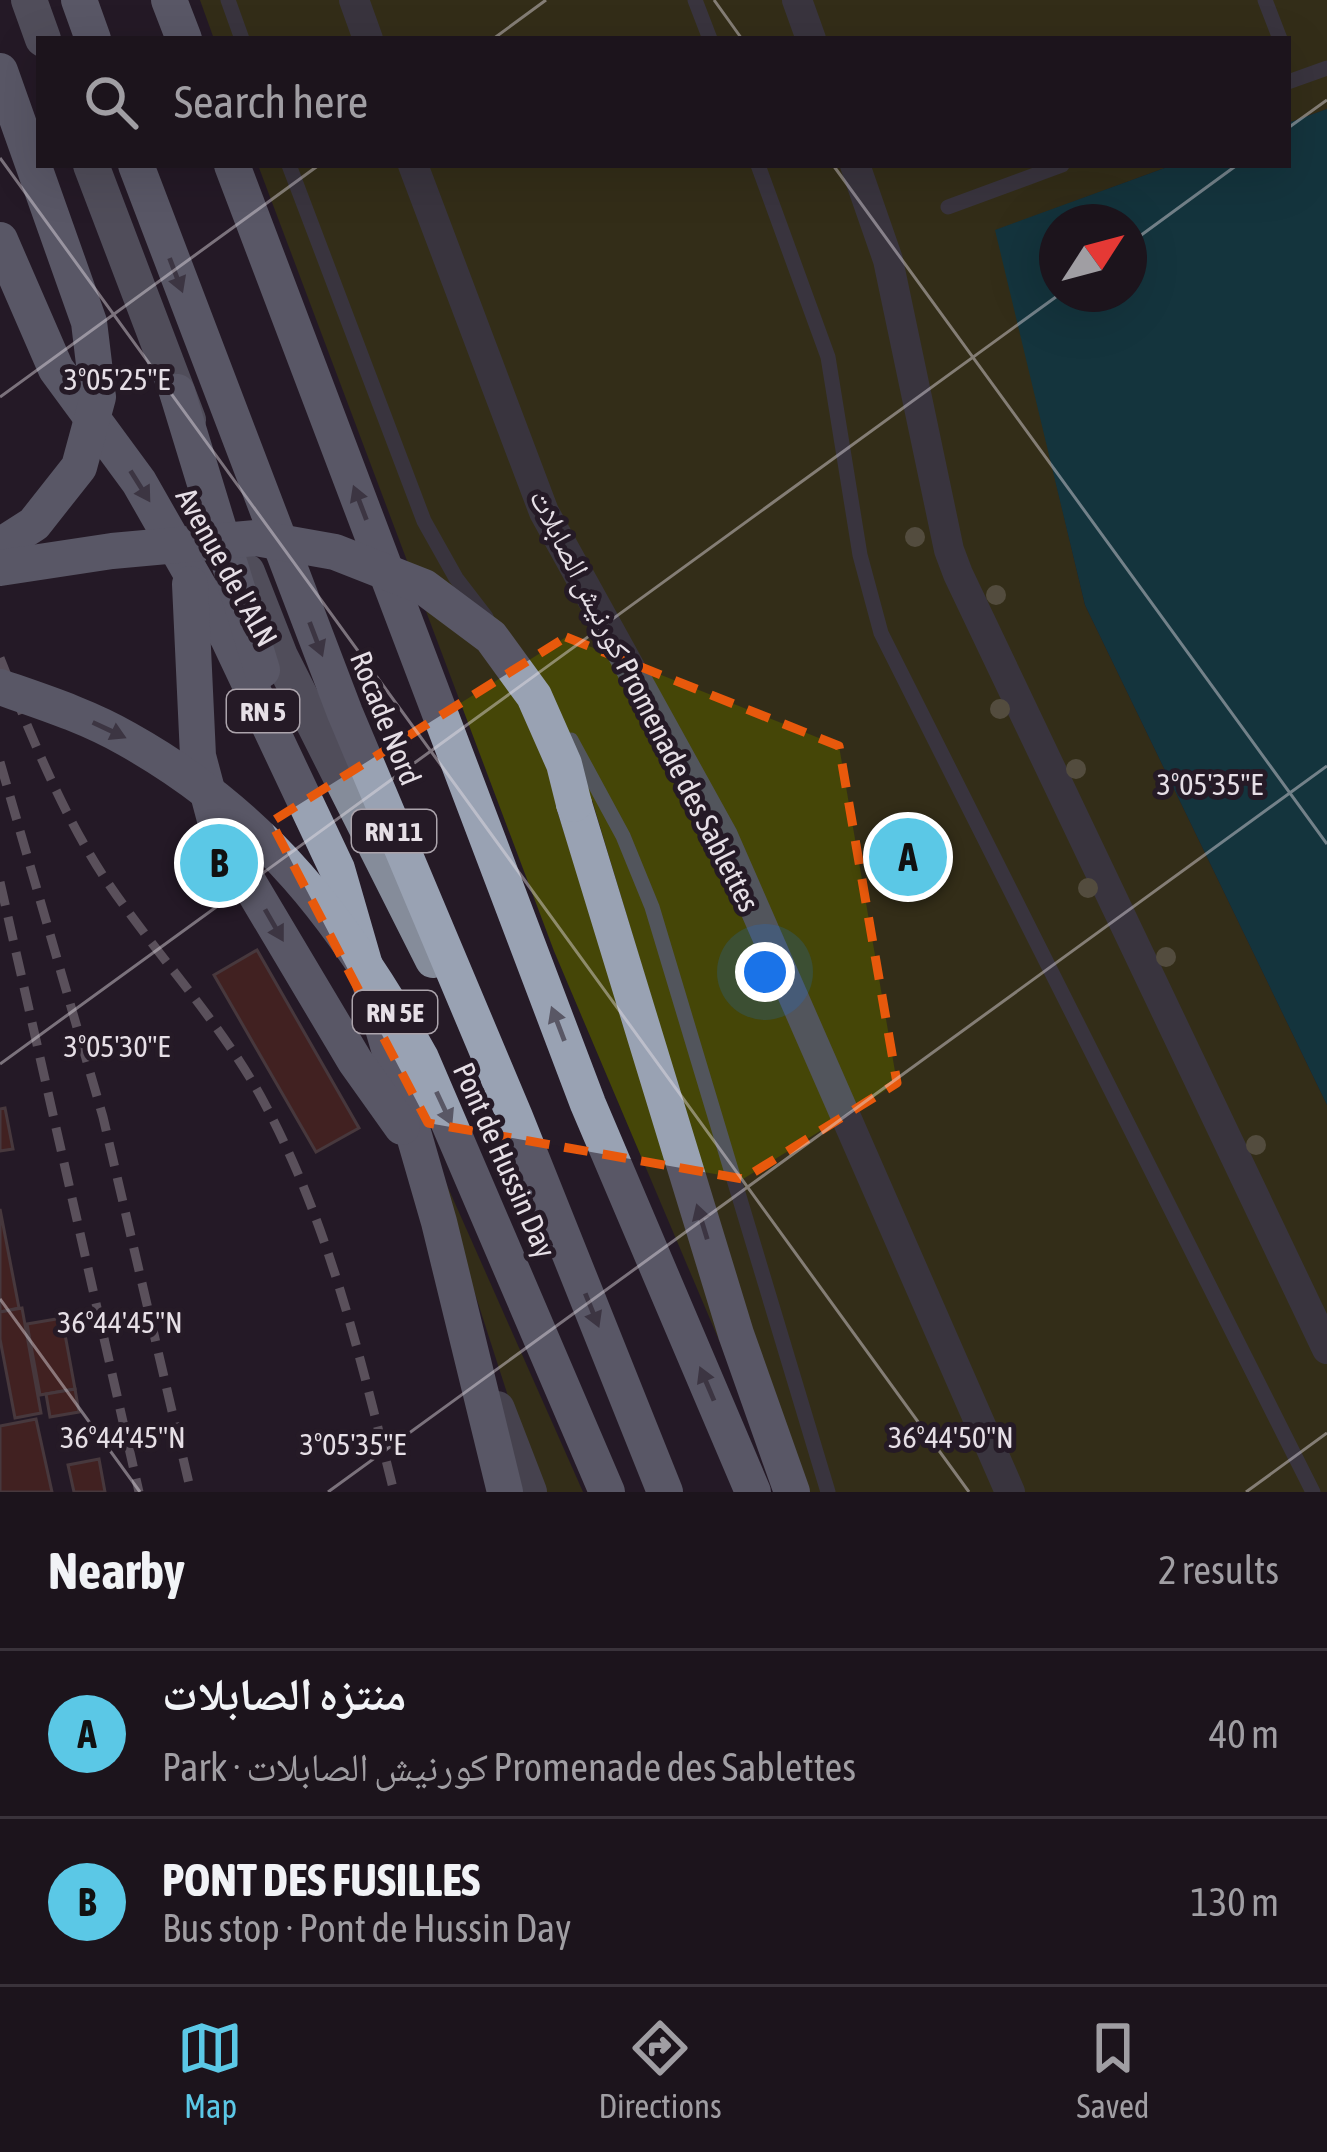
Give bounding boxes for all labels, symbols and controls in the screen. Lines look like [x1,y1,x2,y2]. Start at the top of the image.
search box [36,36,1291,168]
icon: search [78,69,144,135]
text: Search here [174,76,368,128]
north arrow [1039,204,1147,312]
one-way arrow [167,257,186,293]
text: 3°05'25"E [64,362,170,396]
one-way arrow [129,469,150,503]
street label: Avenue de l'ALN [169,482,285,652]
street label: كورنيش الصابلات Promenade des Sablettes [522,483,767,918]
one-way arrow [349,484,368,520]
one-way arrow [307,621,326,657]
street label: Rocade Nord [344,646,428,790]
road number: RN 5 [227,690,299,732]
one-way arrow [92,720,127,740]
text: 3°05'35"E [1157,767,1263,801]
road number: RN 11 [352,810,436,852]
pin: A [869,812,947,902]
pin: B [180,818,258,908]
one-way arrow [262,908,283,942]
your location [735,942,795,1002]
road number: RN 5E [353,991,437,1033]
one-way arrow [547,1006,566,1042]
text: 3°05'30"E [64,1029,170,1063]
street label: Pont de Hussin Day [447,1057,563,1263]
one-way arrow [434,1091,454,1126]
one-way arrow [692,1203,710,1240]
one-way arrow [583,1293,602,1329]
text: 36°44'45"N [57,1305,183,1339]
one-way arrow [697,1367,717,1402]
text: 36°44'45"N [60,1420,186,1454]
text: 36°44'50"N [888,1420,1014,1454]
text: 3°05'35"E [300,1427,406,1461]
text: Nearby [48,1541,185,1600]
text: 2 results [1158,1548,1279,1592]
text: منتزه الصابلات [162,1668,406,1720]
text: A [77,1712,97,1756]
text: 40 m [1209,1712,1279,1756]
text: Park · كورنيش الصابلات Promenade des Sablettes [162,1745,856,1789]
text: PONT DES FUSILLES [162,1854,480,1906]
text: B [78,1880,96,1924]
text: 130 m [1191,1880,1279,1924]
text: Bus stop · Pont de Hussin Day [162,1906,571,1950]
tab: Map [177,2015,243,2125]
tab: Directions [598,2015,722,2125]
tab: Saved [1077,2015,1149,2125]

